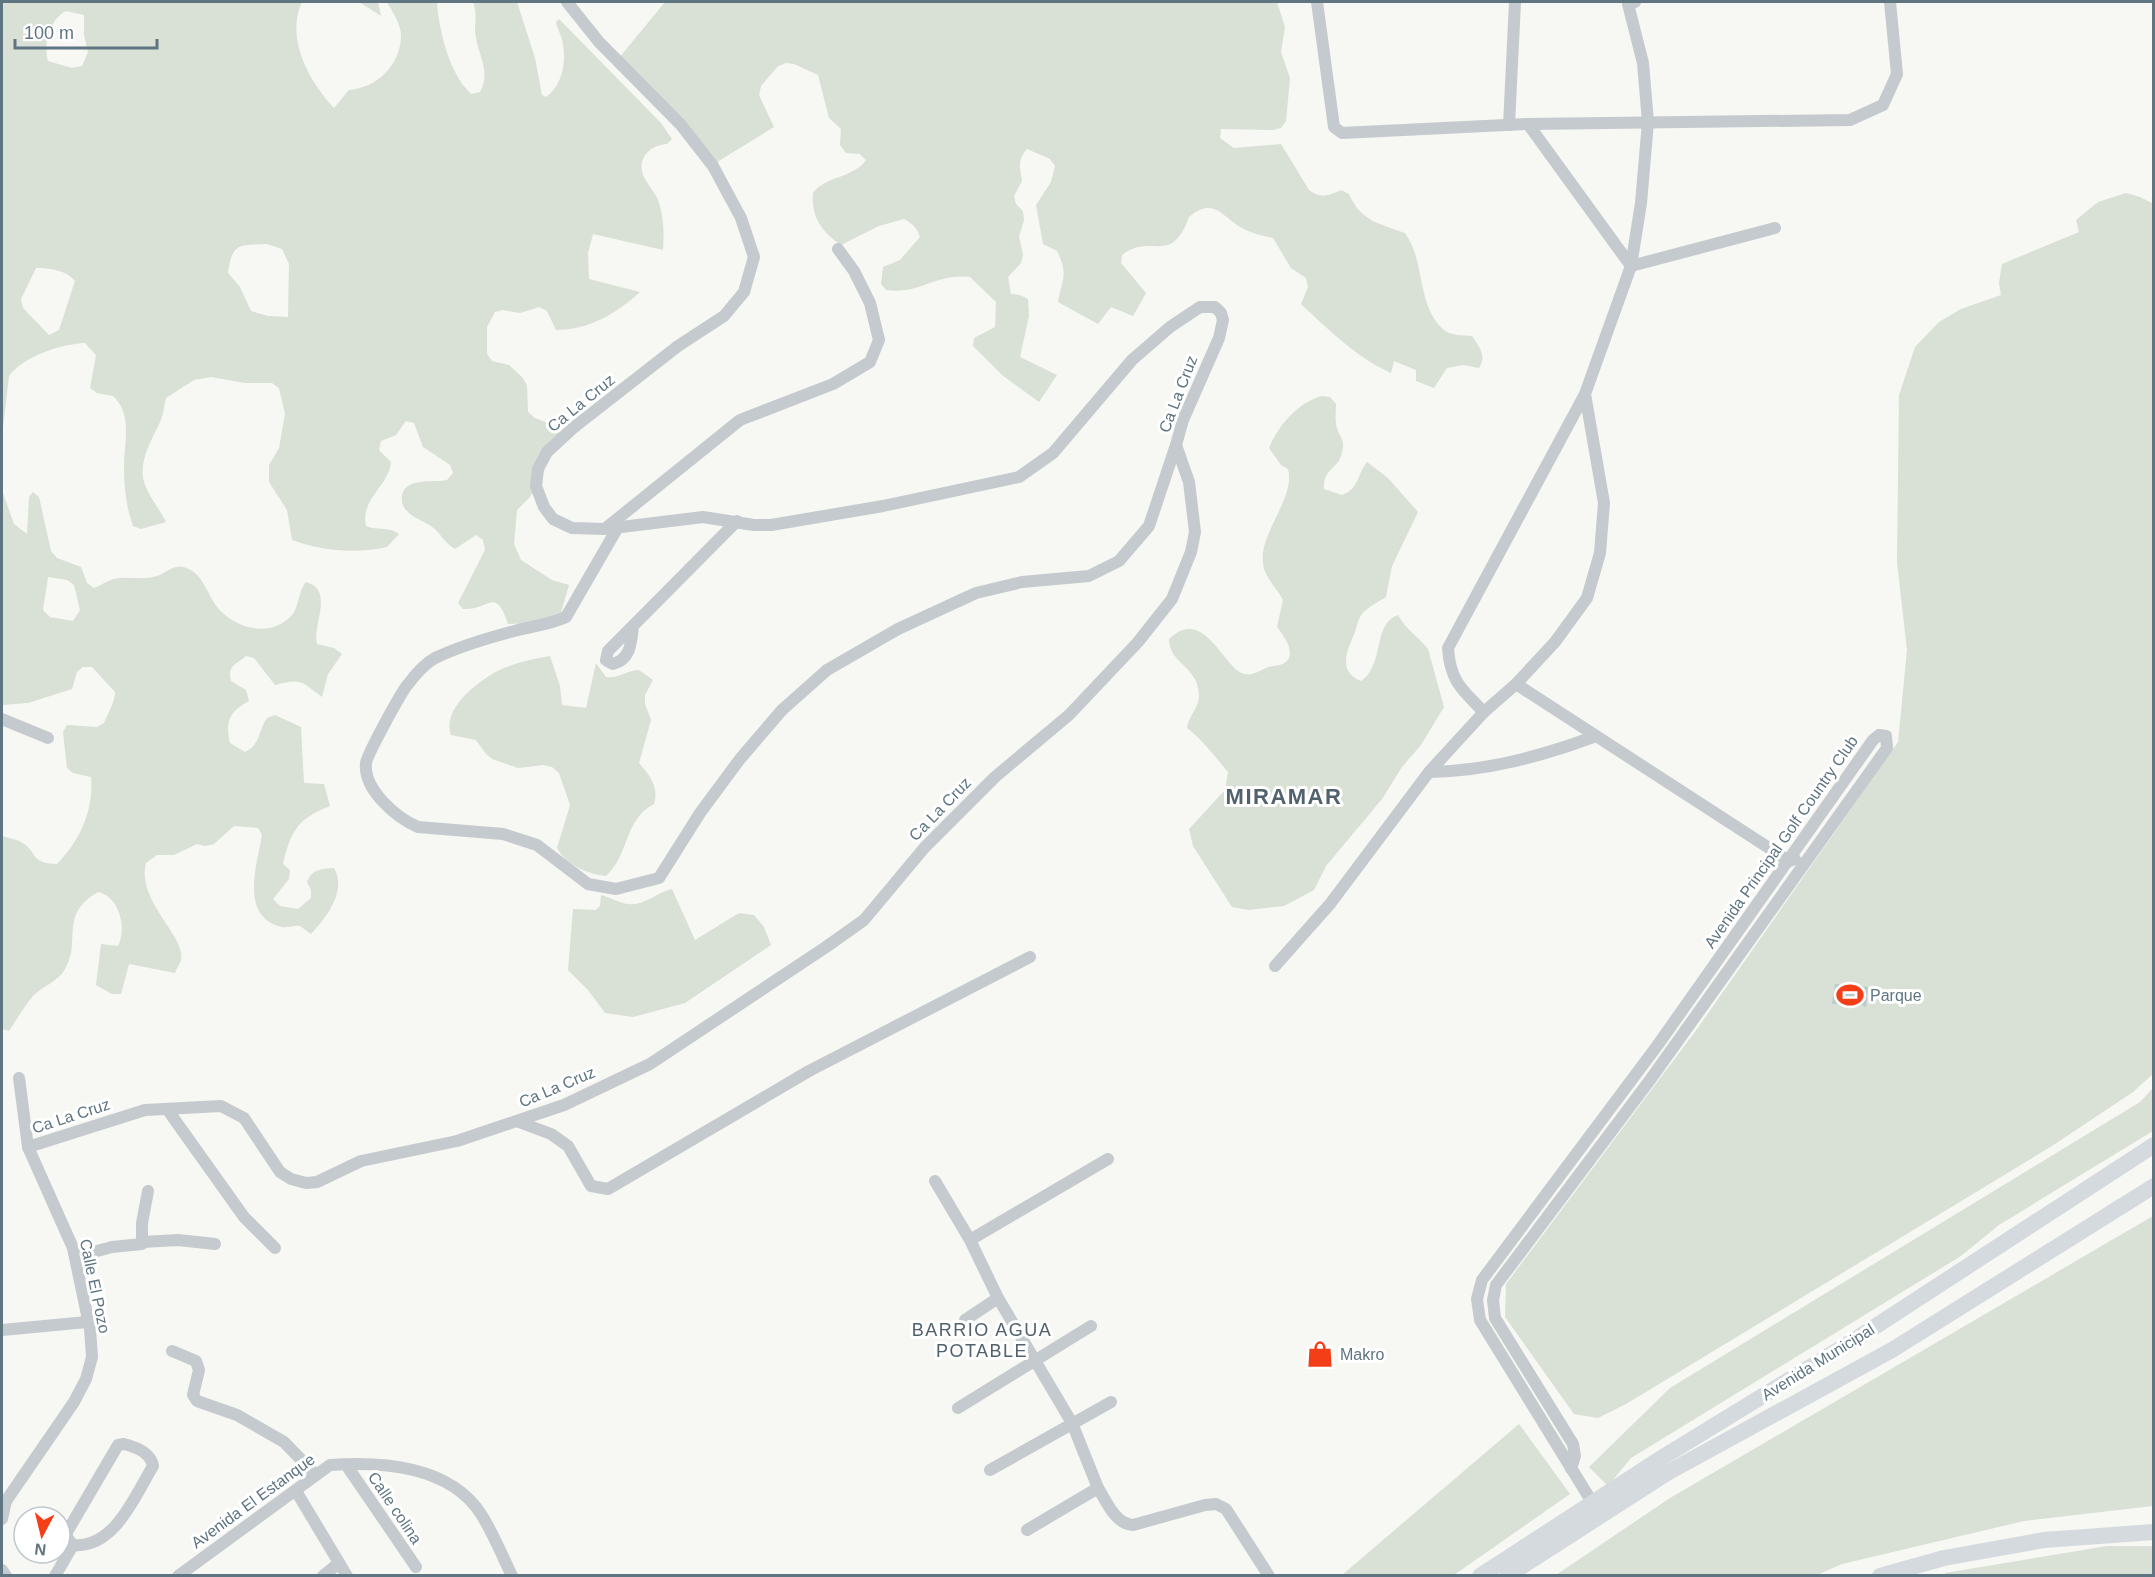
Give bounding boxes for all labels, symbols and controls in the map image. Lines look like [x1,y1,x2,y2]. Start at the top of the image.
scale bar [15,12,158,50]
text: 100 m [24,23,74,43]
street label: Ca La Cruz [1156,353,1200,435]
street label: Ca La Cruz [544,371,618,435]
street label: Avenida Principal Golf Country Club [1701,733,1861,951]
street label: Ca La Cruz [906,774,974,844]
district label: MIRAMAR [1226,784,1342,809]
sports icon: Parque [1835,980,1865,1010]
place label: Parque [1870,987,1922,1004]
street label: Ca La Cruz [516,1063,598,1111]
street label: Ca La Cruz [30,1095,112,1137]
street label: Calle El Pozo [77,1237,113,1335]
district label: BARRIO AGUA POTABLE [912,1320,1052,1361]
street label: Avenida Municipal [1759,1320,1877,1404]
shop icon: Makro [1305,1339,1335,1369]
place label: Makro [1340,1346,1385,1363]
street label: Avenida El Estanque [188,1450,318,1551]
street label: Calle colina [365,1469,425,1547]
north arrow [12,1505,72,1565]
text: N [33,1540,47,1559]

